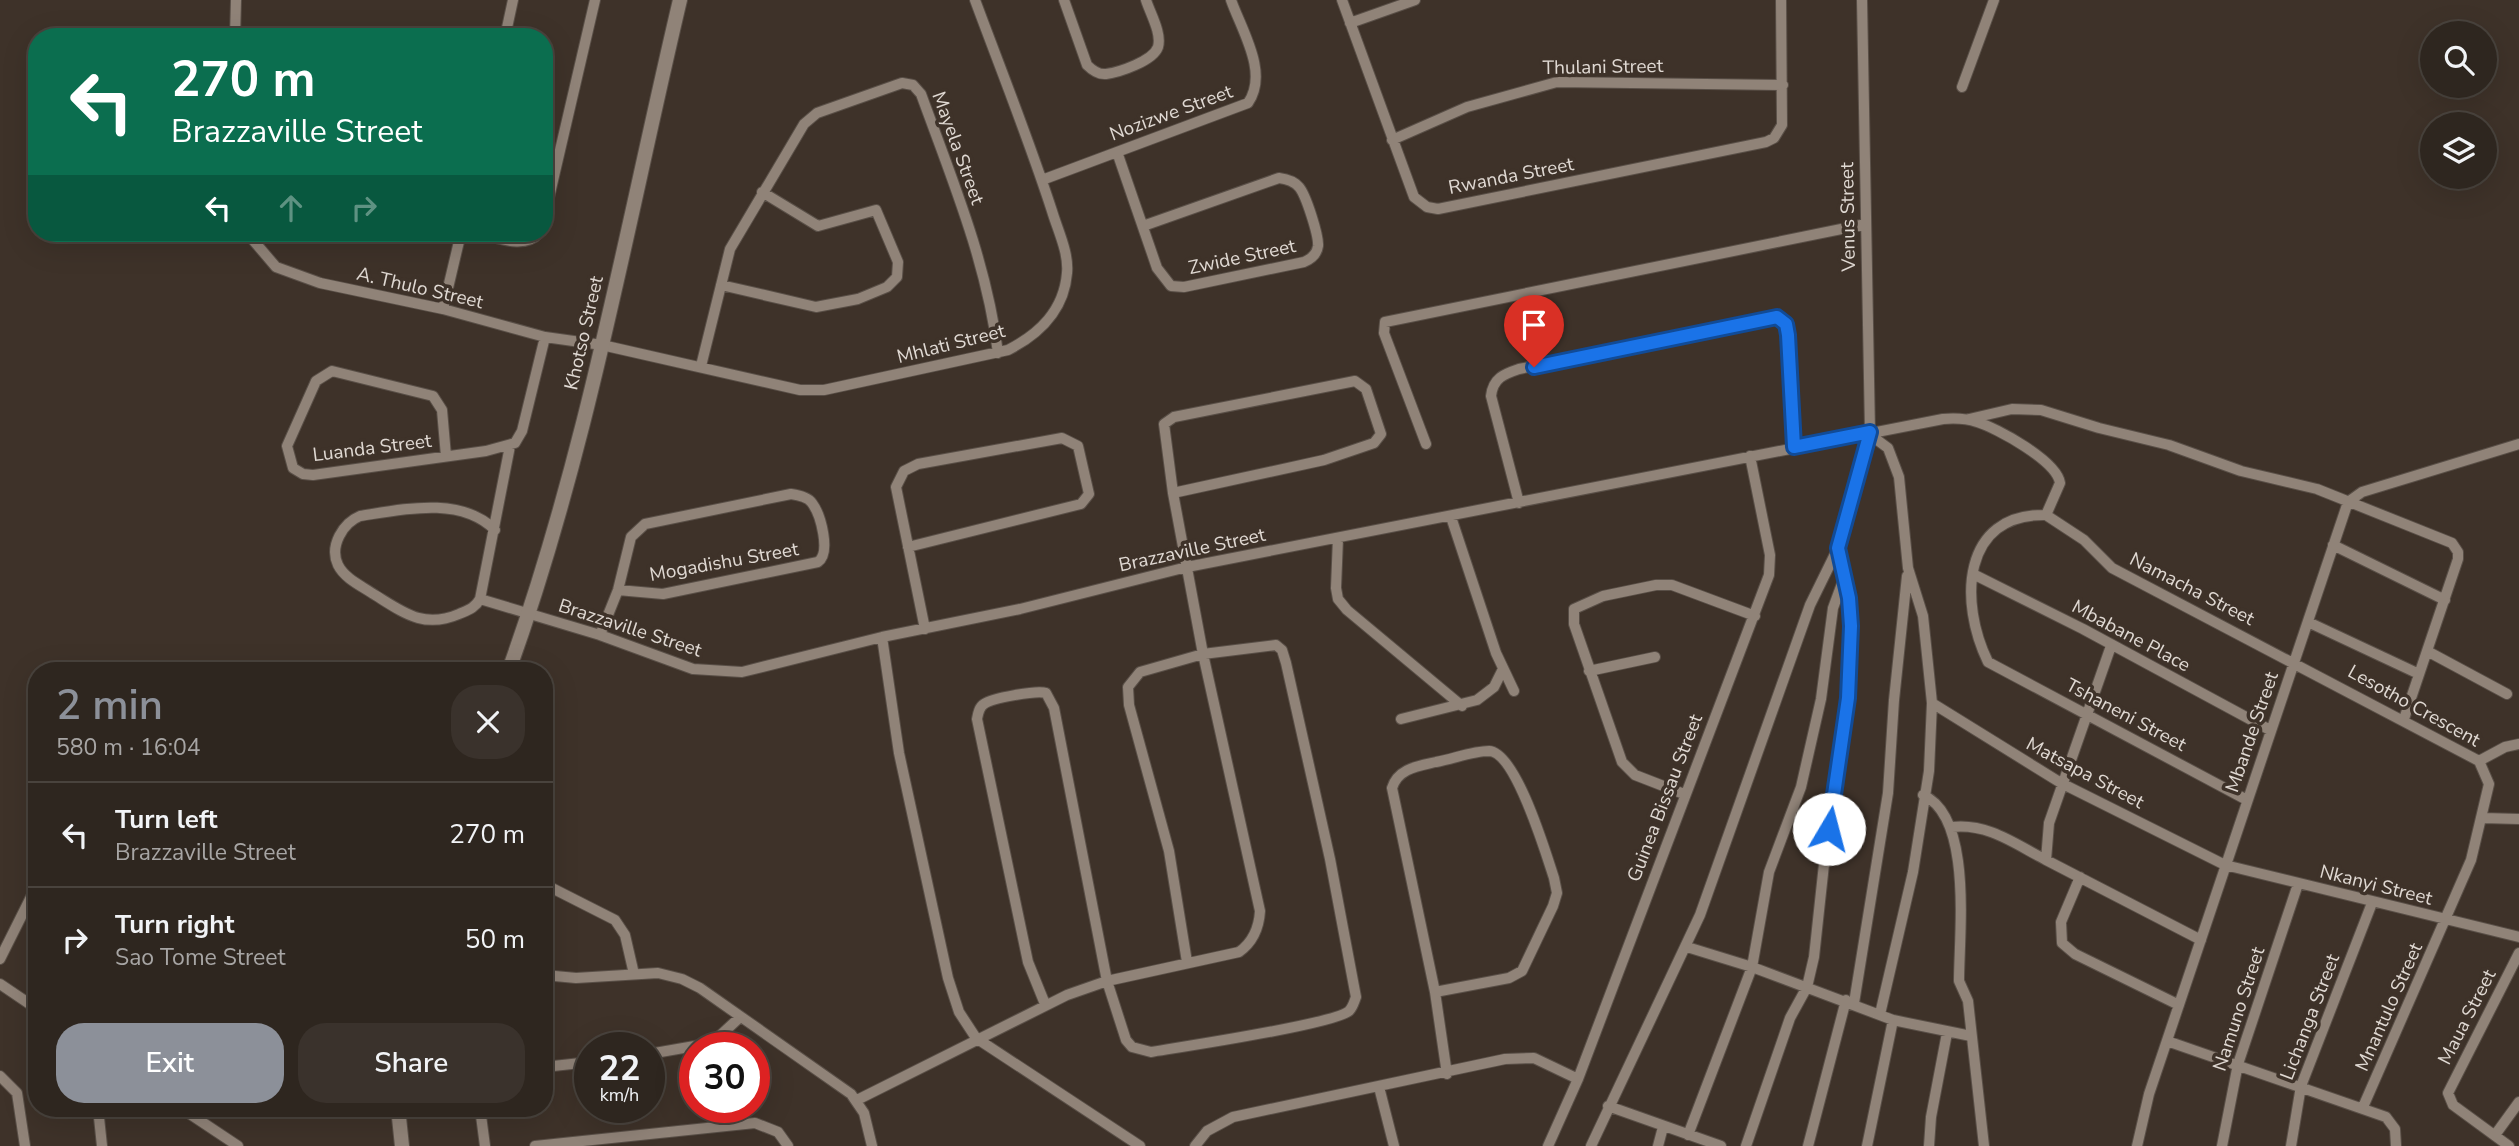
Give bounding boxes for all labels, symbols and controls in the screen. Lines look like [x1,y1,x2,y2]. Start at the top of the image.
map controls [2420,21,2497,189]
button: search [2420,21,2497,98]
text: 270 m [171,46,315,113]
street label: Thulani Street [1543,53,1664,81]
icon: left [56,56,147,147]
street label: Nozizwe Street [1106,79,1236,147]
street label: Mayela Street [926,88,991,208]
text: Brazzaville Street [171,110,422,153]
button: layers [2420,112,2497,189]
street label: Rwanda Street [1446,151,1576,201]
street label: Venus Street [1834,162,1862,273]
icon: left [199,189,237,227]
icon: ahead [272,189,310,227]
icon: right [345,189,383,227]
street label: Zwide Street [1186,233,1298,281]
street label: A. Thulo Street [354,261,486,315]
street label: Khotso Street [558,273,610,393]
pin [1504,295,1564,367]
icon: arrive [1515,306,1553,344]
street label: Mhlati Street [894,318,1008,370]
street label: Luanda Street [311,428,433,468]
street label: Brazzaville Street [1116,522,1268,578]
street label: Mogadishu Street [647,536,801,588]
street label: Namacha Street [2125,546,2259,632]
street label: Brazzaville Street [555,593,705,664]
street label: Mbabane Place [2067,594,2195,678]
street label: Lesotho Crescent [2343,659,2485,753]
street label: Mbande Street [2219,668,2285,796]
street label: Tshaneni Street [2061,672,2191,758]
text: 2 min [56,677,163,734]
button: close [451,685,525,759]
street label: Guinea Bissau Street [1621,710,1709,886]
street label: Matsapa Street [2021,731,2149,815]
text: 580 m · 16:04 [56,732,201,763]
position arrow [1792,792,1866,866]
text: Turn left [115,802,218,837]
icon: left [56,816,94,854]
text: 270 m [449,817,525,852]
text: Brazzaville Street [115,837,296,868]
street label: Nkanyi Street [2317,858,2435,912]
text: Turn right [115,907,234,942]
icon: right [56,921,94,959]
text: 50 m [465,922,525,957]
street label: Mnantulo Street [2349,938,2429,1075]
text: Sao Tome Street [115,942,286,973]
street label: Namuno Street [2207,943,2271,1074]
street label: Lichanga Street [2274,950,2346,1084]
street label: Maua Street [2432,965,2502,1069]
button: Exit [56,1023,284,1103]
button: Share [298,1023,525,1103]
speed limit sign: 30 [679,1032,770,1123]
text: 22 [598,1045,641,1092]
text: km/h [600,1083,639,1107]

